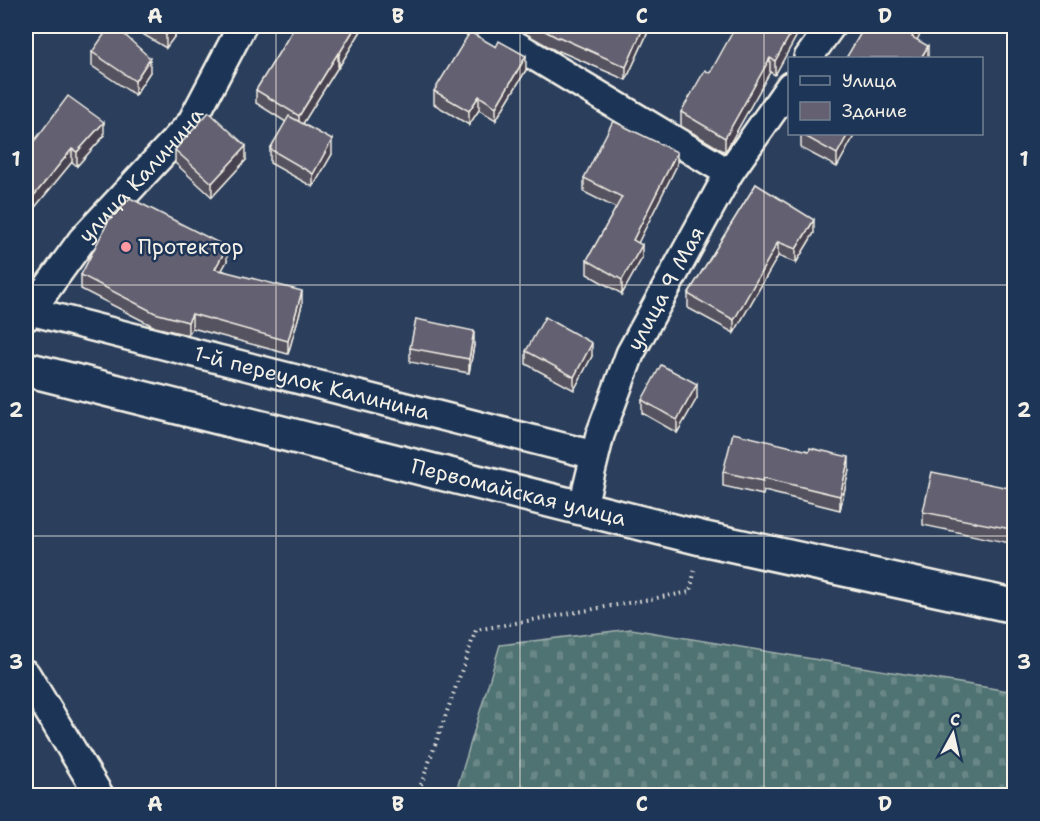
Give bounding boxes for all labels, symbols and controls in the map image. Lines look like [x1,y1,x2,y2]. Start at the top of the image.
text: A [147,3,163,29]
text: B [392,3,404,29]
text: C [636,3,648,29]
text: D [878,3,892,29]
legend [788,57,983,135]
text: Улица [842,69,896,93]
text: Здание [842,99,907,123]
street label: улица Калинина [72,104,210,249]
text: 1 [11,146,21,172]
text: 1 [1019,146,1029,172]
street label: улица 9 Мая [620,222,711,356]
place label: Протектор [138,233,244,261]
marker: Протектор [119,240,133,254]
street label: 1-й переулок Калинина [191,339,433,427]
text: 2 [9,397,23,423]
text: 2 [1017,397,1031,423]
street label: Первомайская улица [408,452,629,533]
text: 3 [9,649,23,675]
text: 3 [1017,649,1031,675]
north arrow [923,704,983,764]
text: С [949,709,962,731]
text: A [147,791,163,817]
text: B [392,791,404,817]
text: C [636,791,648,817]
text: D [878,791,892,817]

